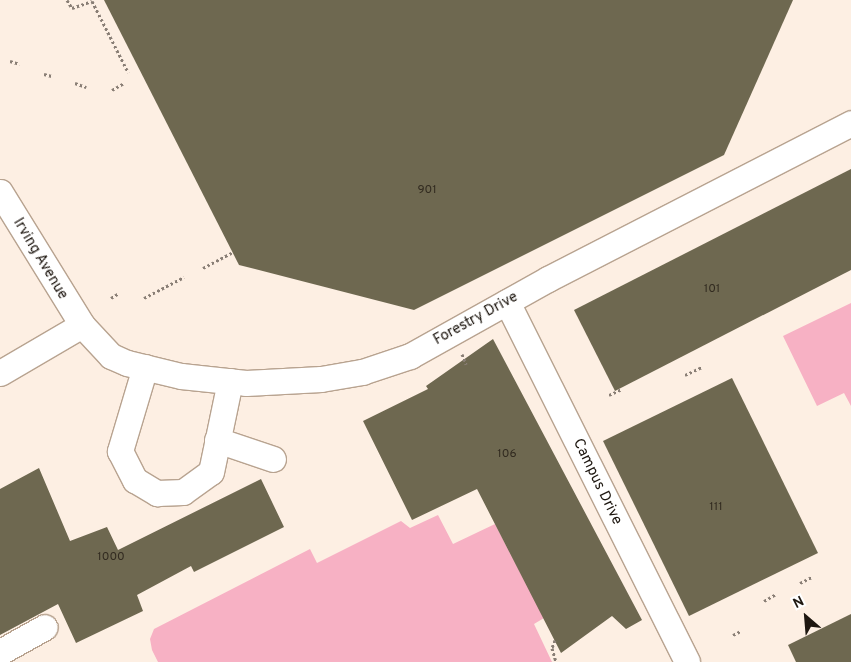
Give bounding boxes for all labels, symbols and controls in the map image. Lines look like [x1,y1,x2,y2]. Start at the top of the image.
house number: 901 [417,184,437,198]
street label: Irving Avenue [8,215,72,303]
house number: 101 [704,283,720,297]
street label: Forestry Drive [431,288,521,350]
street label: Campus Drive [568,436,626,528]
house number: 106 [497,448,517,462]
house number: 111 [709,501,723,515]
house number: 1000 [97,551,125,565]
north arrow [781,592,831,642]
text: N [791,593,807,613]

